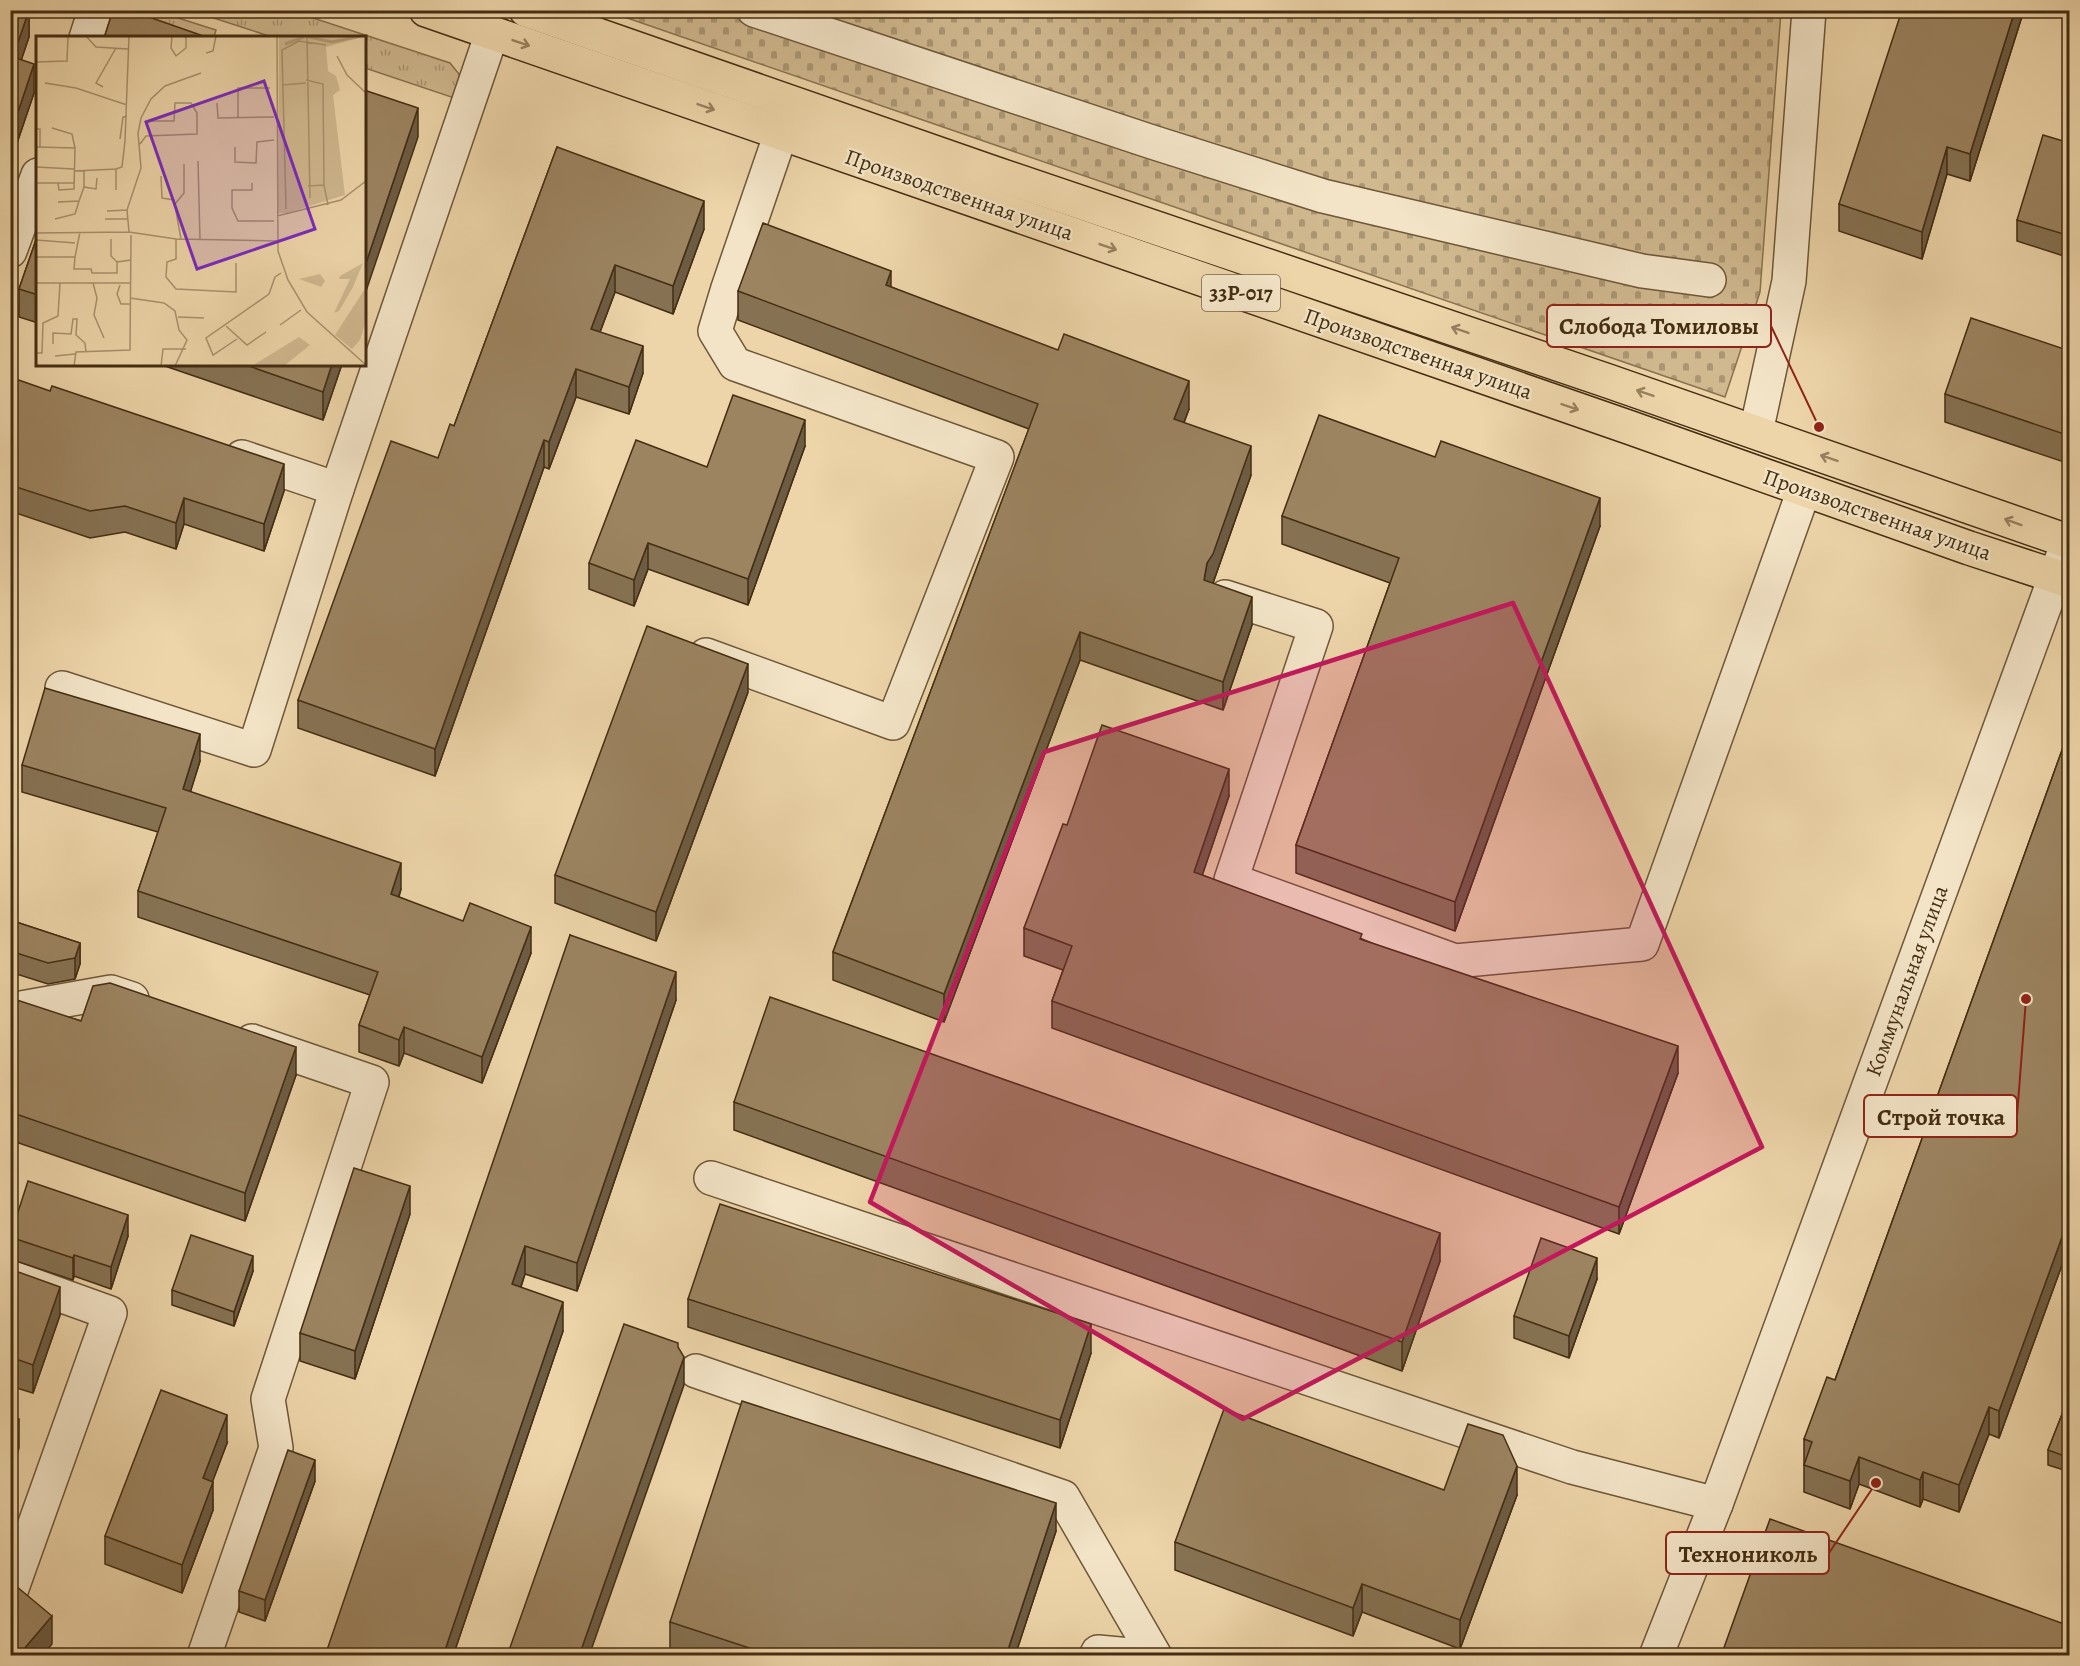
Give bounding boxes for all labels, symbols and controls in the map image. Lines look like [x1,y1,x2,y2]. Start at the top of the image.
inset map [36,36,366,366]
one-way arrow [512,39,530,50]
one-way arrow [696,103,715,114]
street label: Производственная улица [841,142,1078,248]
one-way arrow [1098,243,1117,254]
road number: 33Р-017 [1202,275,1280,311]
street label: Производственная улица [1300,301,1537,407]
callout: Слобода Томиловы [1547,305,1771,347]
text: Слобода Томиловы [1559,310,1759,342]
one-way arrow [1451,324,1470,335]
one-way arrow [1636,387,1654,398]
one-way arrow [1560,402,1579,413]
one-way arrow [1820,451,1839,462]
street label: Производственная улица [1759,462,1996,568]
one-way arrow [2004,516,2023,527]
street label: Коммунальная улица [1858,880,1956,1081]
callout: Строй точка [1864,1095,2017,1137]
text: Строй точка [1877,1101,2006,1133]
callout: Технониколь [1666,1532,1829,1574]
text: Технониколь [1679,1538,1817,1570]

